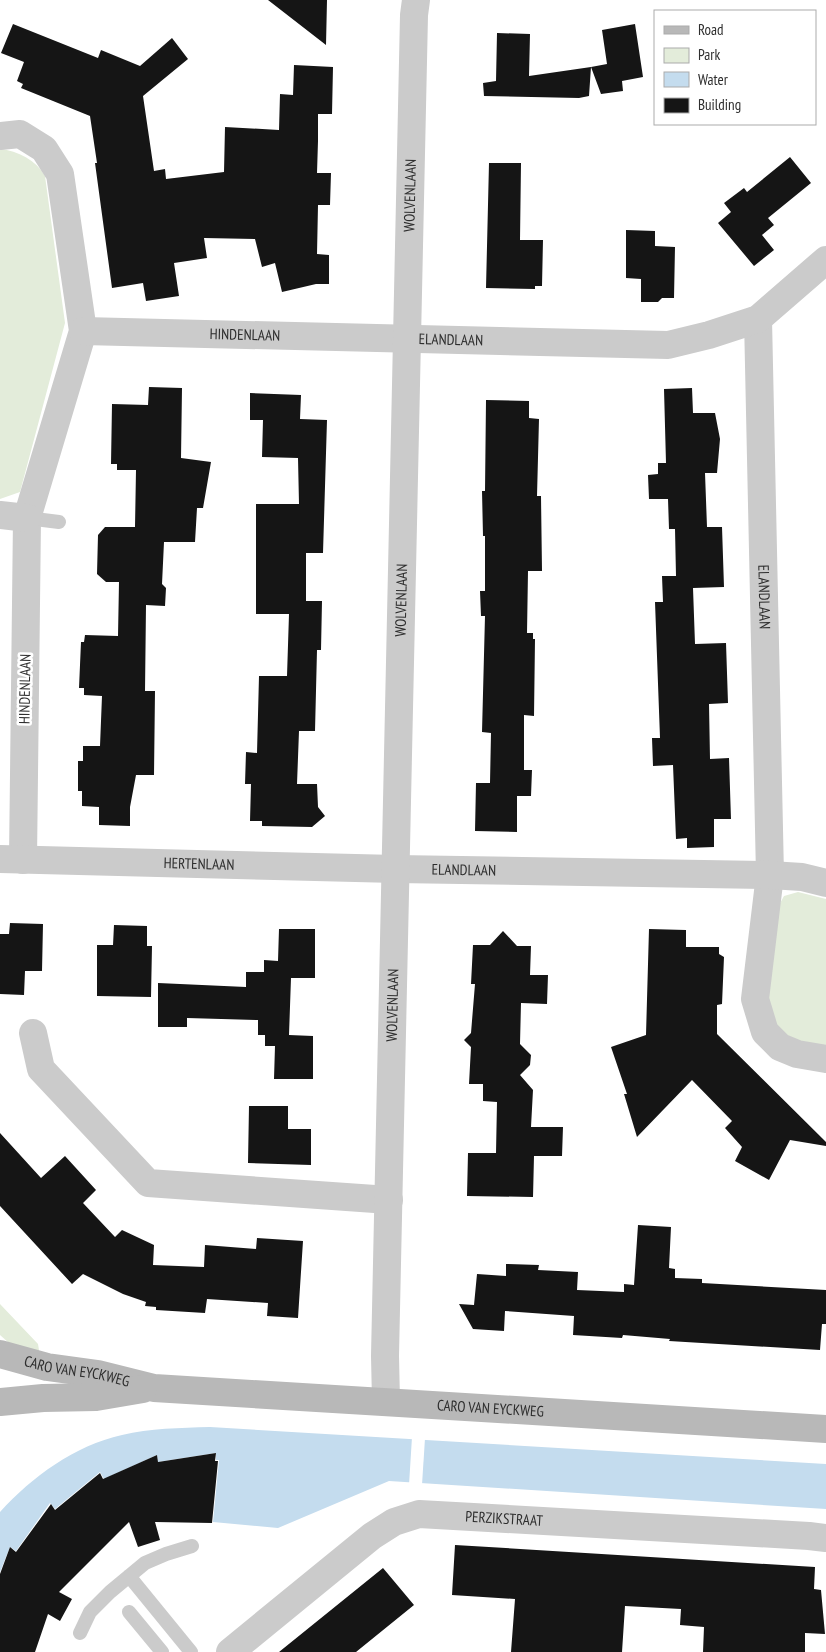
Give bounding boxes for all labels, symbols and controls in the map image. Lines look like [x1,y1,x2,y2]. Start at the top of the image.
legend [654,10,816,125]
text: Road [698,20,724,39]
text: Park [698,45,720,64]
text: Water [698,70,729,89]
text: Building [698,95,741,114]
street label: WOLVENLAAN [399,159,420,232]
street label: HINDENLAAN [209,324,281,345]
street label: ELANDLAAN [418,329,483,350]
street label: WOLVENLAAN [391,563,411,637]
street label: ELANDLAAN [754,564,775,629]
street label: HINDENLAAN [14,654,35,724]
street label: HERTENLAAN [163,853,235,874]
street label: ELANDLAAN [431,860,496,880]
street label: WOLVENLAAN [382,968,402,1042]
street label: CARO VAN EYCKWEG [22,1351,132,1391]
street label: CARO VAN EYCKWEG [436,1395,544,1421]
street label: PERZIKSTRAAT [465,1507,544,1530]

